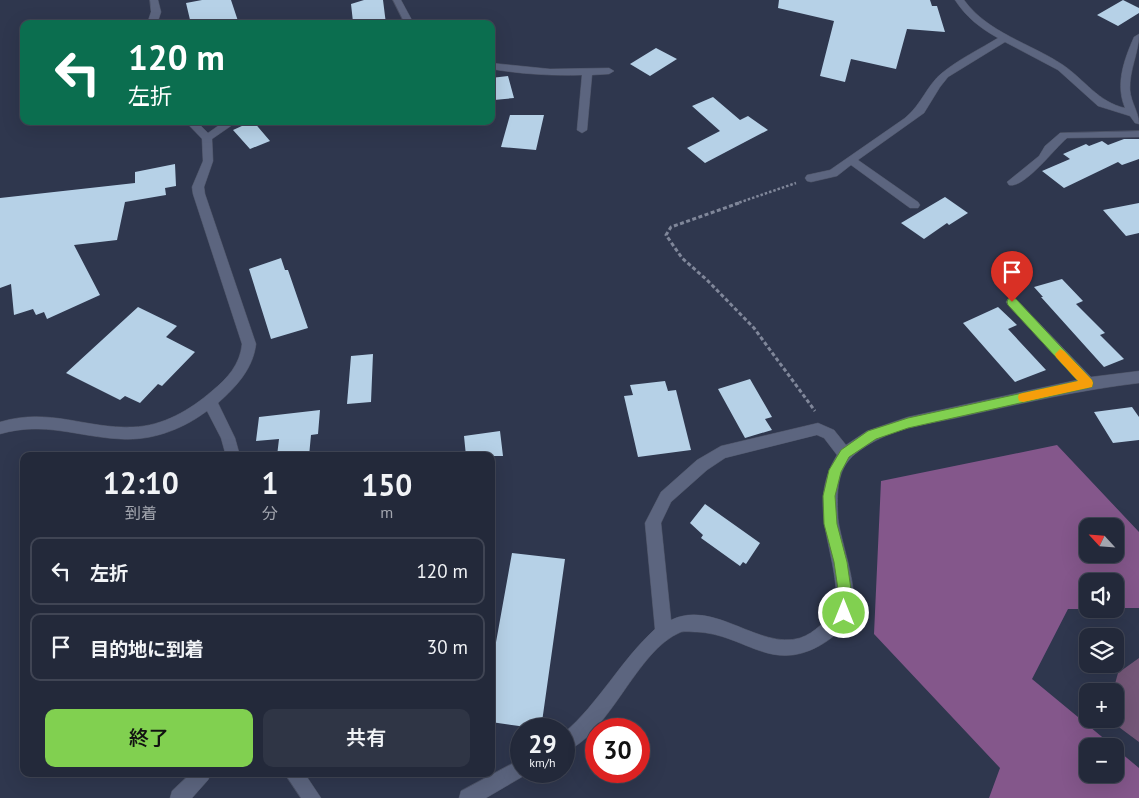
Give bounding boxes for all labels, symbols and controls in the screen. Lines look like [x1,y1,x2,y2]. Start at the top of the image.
text: 120 m [128,34,225,80]
icon: left [45,40,110,105]
text: 左折 [128,82,172,110]
pin [991,251,1033,302]
icon: arrive [998,258,1026,286]
text: 12:10 [103,463,179,502]
text: 1 [262,463,279,502]
text: 150 [361,465,412,504]
text: m [380,502,393,522]
text: 到着 [125,503,157,523]
text: 分 [262,503,278,523]
north arrow [1079,518,1124,562]
map controls [1079,518,1124,783]
icon: left [47,557,75,585]
text: 120 m [416,559,468,583]
text: 左折 [90,561,128,585]
button: sound [1079,573,1124,618]
position arrow [817,586,869,638]
button: layers [1079,628,1124,673]
icon: arrive [47,633,75,661]
text: 30 m [427,635,468,659]
text: 目的地に到着 [90,637,204,661]
button: + [1079,683,1124,728]
button: 終了 [45,709,253,767]
button: 共有 [263,709,470,767]
speed limit sign: 30 [585,718,650,783]
text: 29 [528,728,557,760]
button: − [1079,738,1124,783]
text: km/h [529,755,556,770]

